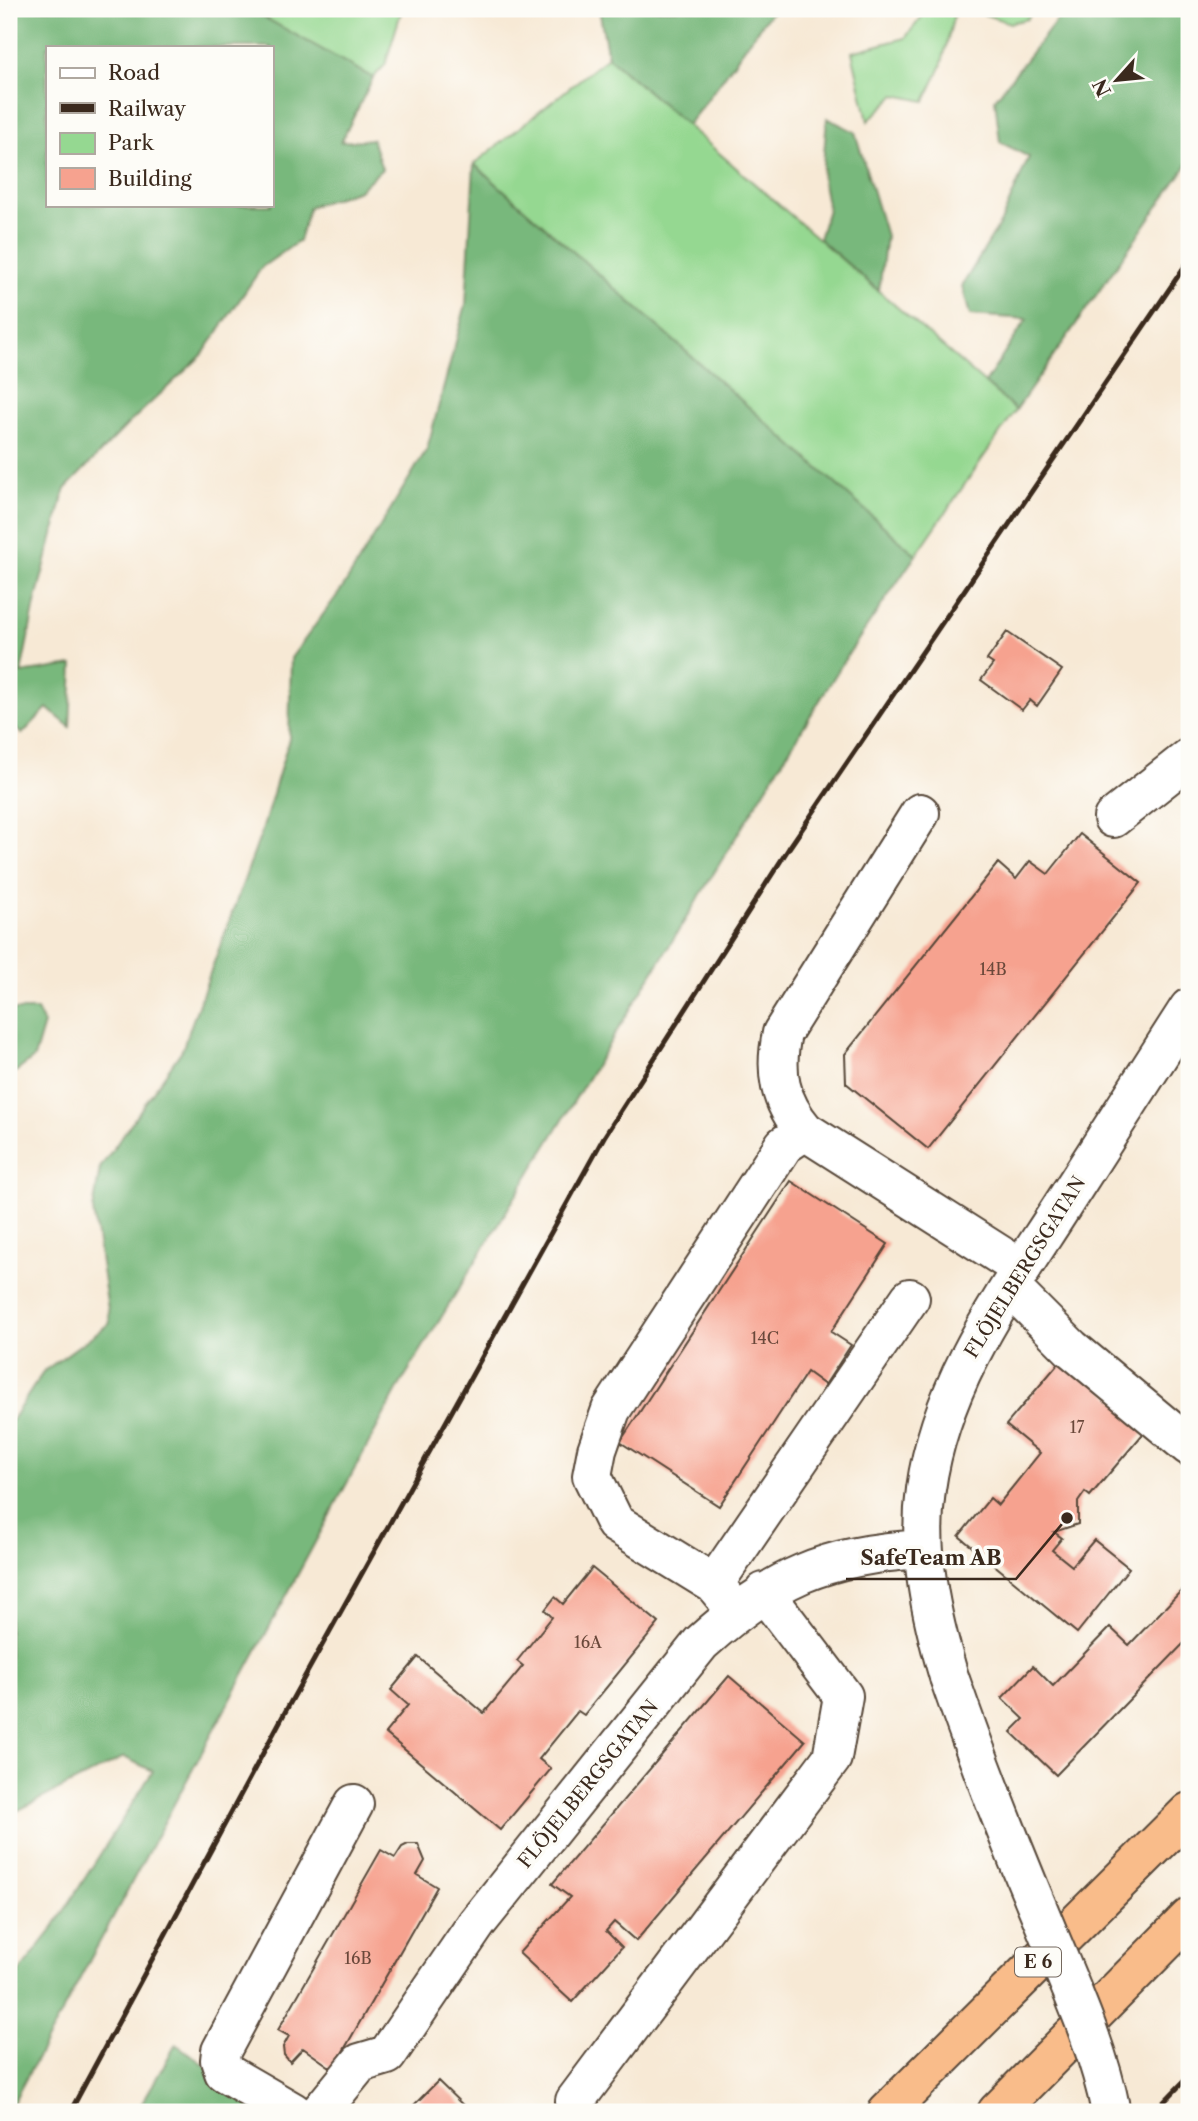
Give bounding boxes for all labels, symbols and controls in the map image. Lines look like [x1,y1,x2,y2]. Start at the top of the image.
legend [46,46,273,206]
north arrow [1082,46,1152,116]
text: Road [108,60,160,85]
text: N [1088,75,1116,100]
text: Railway [108,96,186,121]
text: Park [108,130,154,155]
text: Building [108,166,193,191]
house number: 14B [979,959,1007,979]
street label: FLÖJELBERGSGATAN [960,1172,1090,1362]
house number: 14C [751,1328,779,1348]
house number: 17 [1070,1417,1084,1437]
callout: SafeTeam AB [846,1537,1016,1579]
text: SafeTeam AB [860,1545,1002,1570]
house number: 16A [574,1632,603,1652]
street label: FLÖJELBERGSGATAN [513,1695,663,1873]
house number: 16B [344,1948,372,1968]
road number: E 6 [1015,1948,1061,1976]

